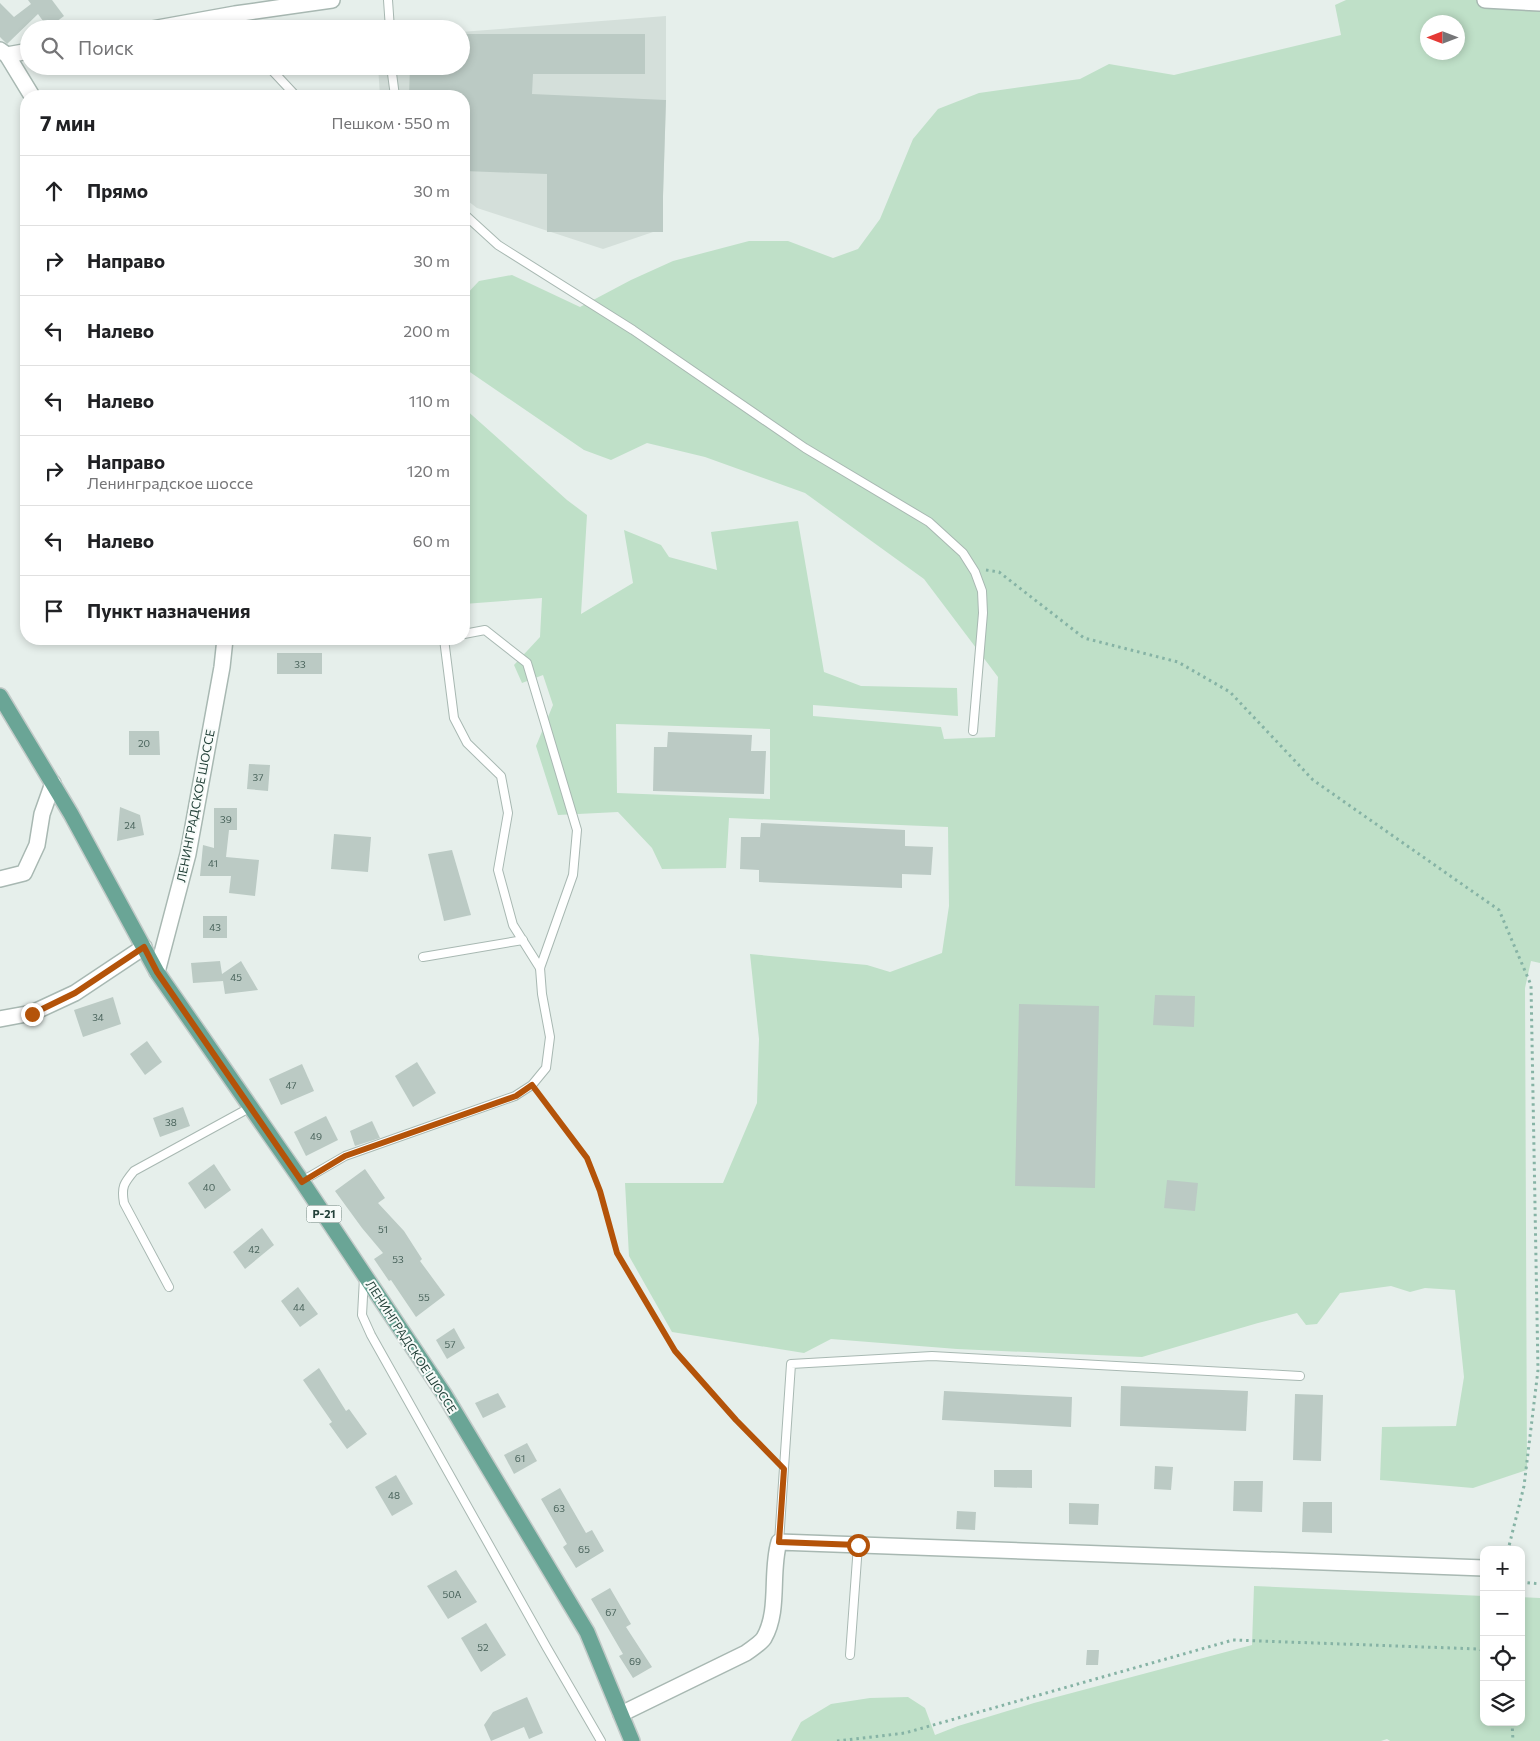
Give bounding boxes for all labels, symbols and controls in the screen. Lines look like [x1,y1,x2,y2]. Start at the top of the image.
north arrow [1420,15,1465,60]
search box [20,20,470,75]
icon: search [38,34,66,62]
text: Поиск [78,36,134,59]
text: 7 мин [40,110,96,135]
text: Пешком · 550 m [331,113,450,132]
icon: ahead [40,177,68,205]
text: Прямо [87,179,148,202]
text: 30 m [413,181,450,200]
icon: right [40,247,68,275]
text: Направо [87,249,165,272]
text: 30 m [413,251,450,270]
icon: left [40,317,68,345]
text: Налево [87,319,154,342]
text: 200 m [403,321,450,340]
icon: left [40,387,68,415]
text: Налево [87,389,154,412]
text: 110 m [409,391,450,410]
text: Направо [87,450,165,473]
icon: right [40,457,68,485]
text: 120 m [407,461,450,480]
text: Ленинградское шоссе [87,473,253,492]
icon: left [40,527,68,555]
text: Налево [87,529,154,552]
text: 60 m [413,531,450,550]
icon: arrive [40,597,68,625]
text: Пункт назначения [87,599,250,622]
house number: 33 [294,658,306,670]
street label: ЛЕНИНГРАДСКОЕ ШОССЕ [173,728,217,883]
house number: 20 [138,737,150,749]
house number: 37 [253,771,263,783]
house number: 39 [220,813,232,825]
house number: 24 [124,819,136,831]
house number: 41 [208,857,218,869]
house number: 43 [209,921,221,933]
house number: 45 [230,971,242,983]
route end [21,1003,44,1026]
house number: 34 [92,1011,104,1023]
house number: 47 [285,1079,297,1091]
house number: 38 [165,1116,177,1128]
house number: 49 [310,1130,322,1142]
house number: 40 [203,1181,215,1193]
road number: Р-21 [306,1206,342,1222]
house number: 51 [378,1223,388,1235]
house number: 42 [248,1243,260,1255]
house number: 53 [392,1253,404,1265]
street label: ЛЕНИНГРАДСКОЕ ШОССЕ [364,1277,460,1415]
house number: 55 [418,1291,430,1303]
house number: 44 [293,1301,305,1313]
house number: 57 [444,1338,456,1350]
house number: 61 [515,1452,525,1464]
house number: 48 [388,1489,400,1501]
house number: 63 [553,1502,565,1514]
route start [847,1534,870,1557]
house number: 65 [578,1543,590,1555]
map controls [1480,1546,1525,1726]
button: + [1480,1546,1525,1591]
house number: 50А [443,1588,462,1600]
button: − [1480,1591,1525,1636]
house number: 67 [605,1606,617,1618]
button: locate [1480,1636,1525,1681]
house number: 52 [477,1641,489,1653]
house number: 69 [629,1655,641,1667]
button: layers [1480,1681,1525,1726]

